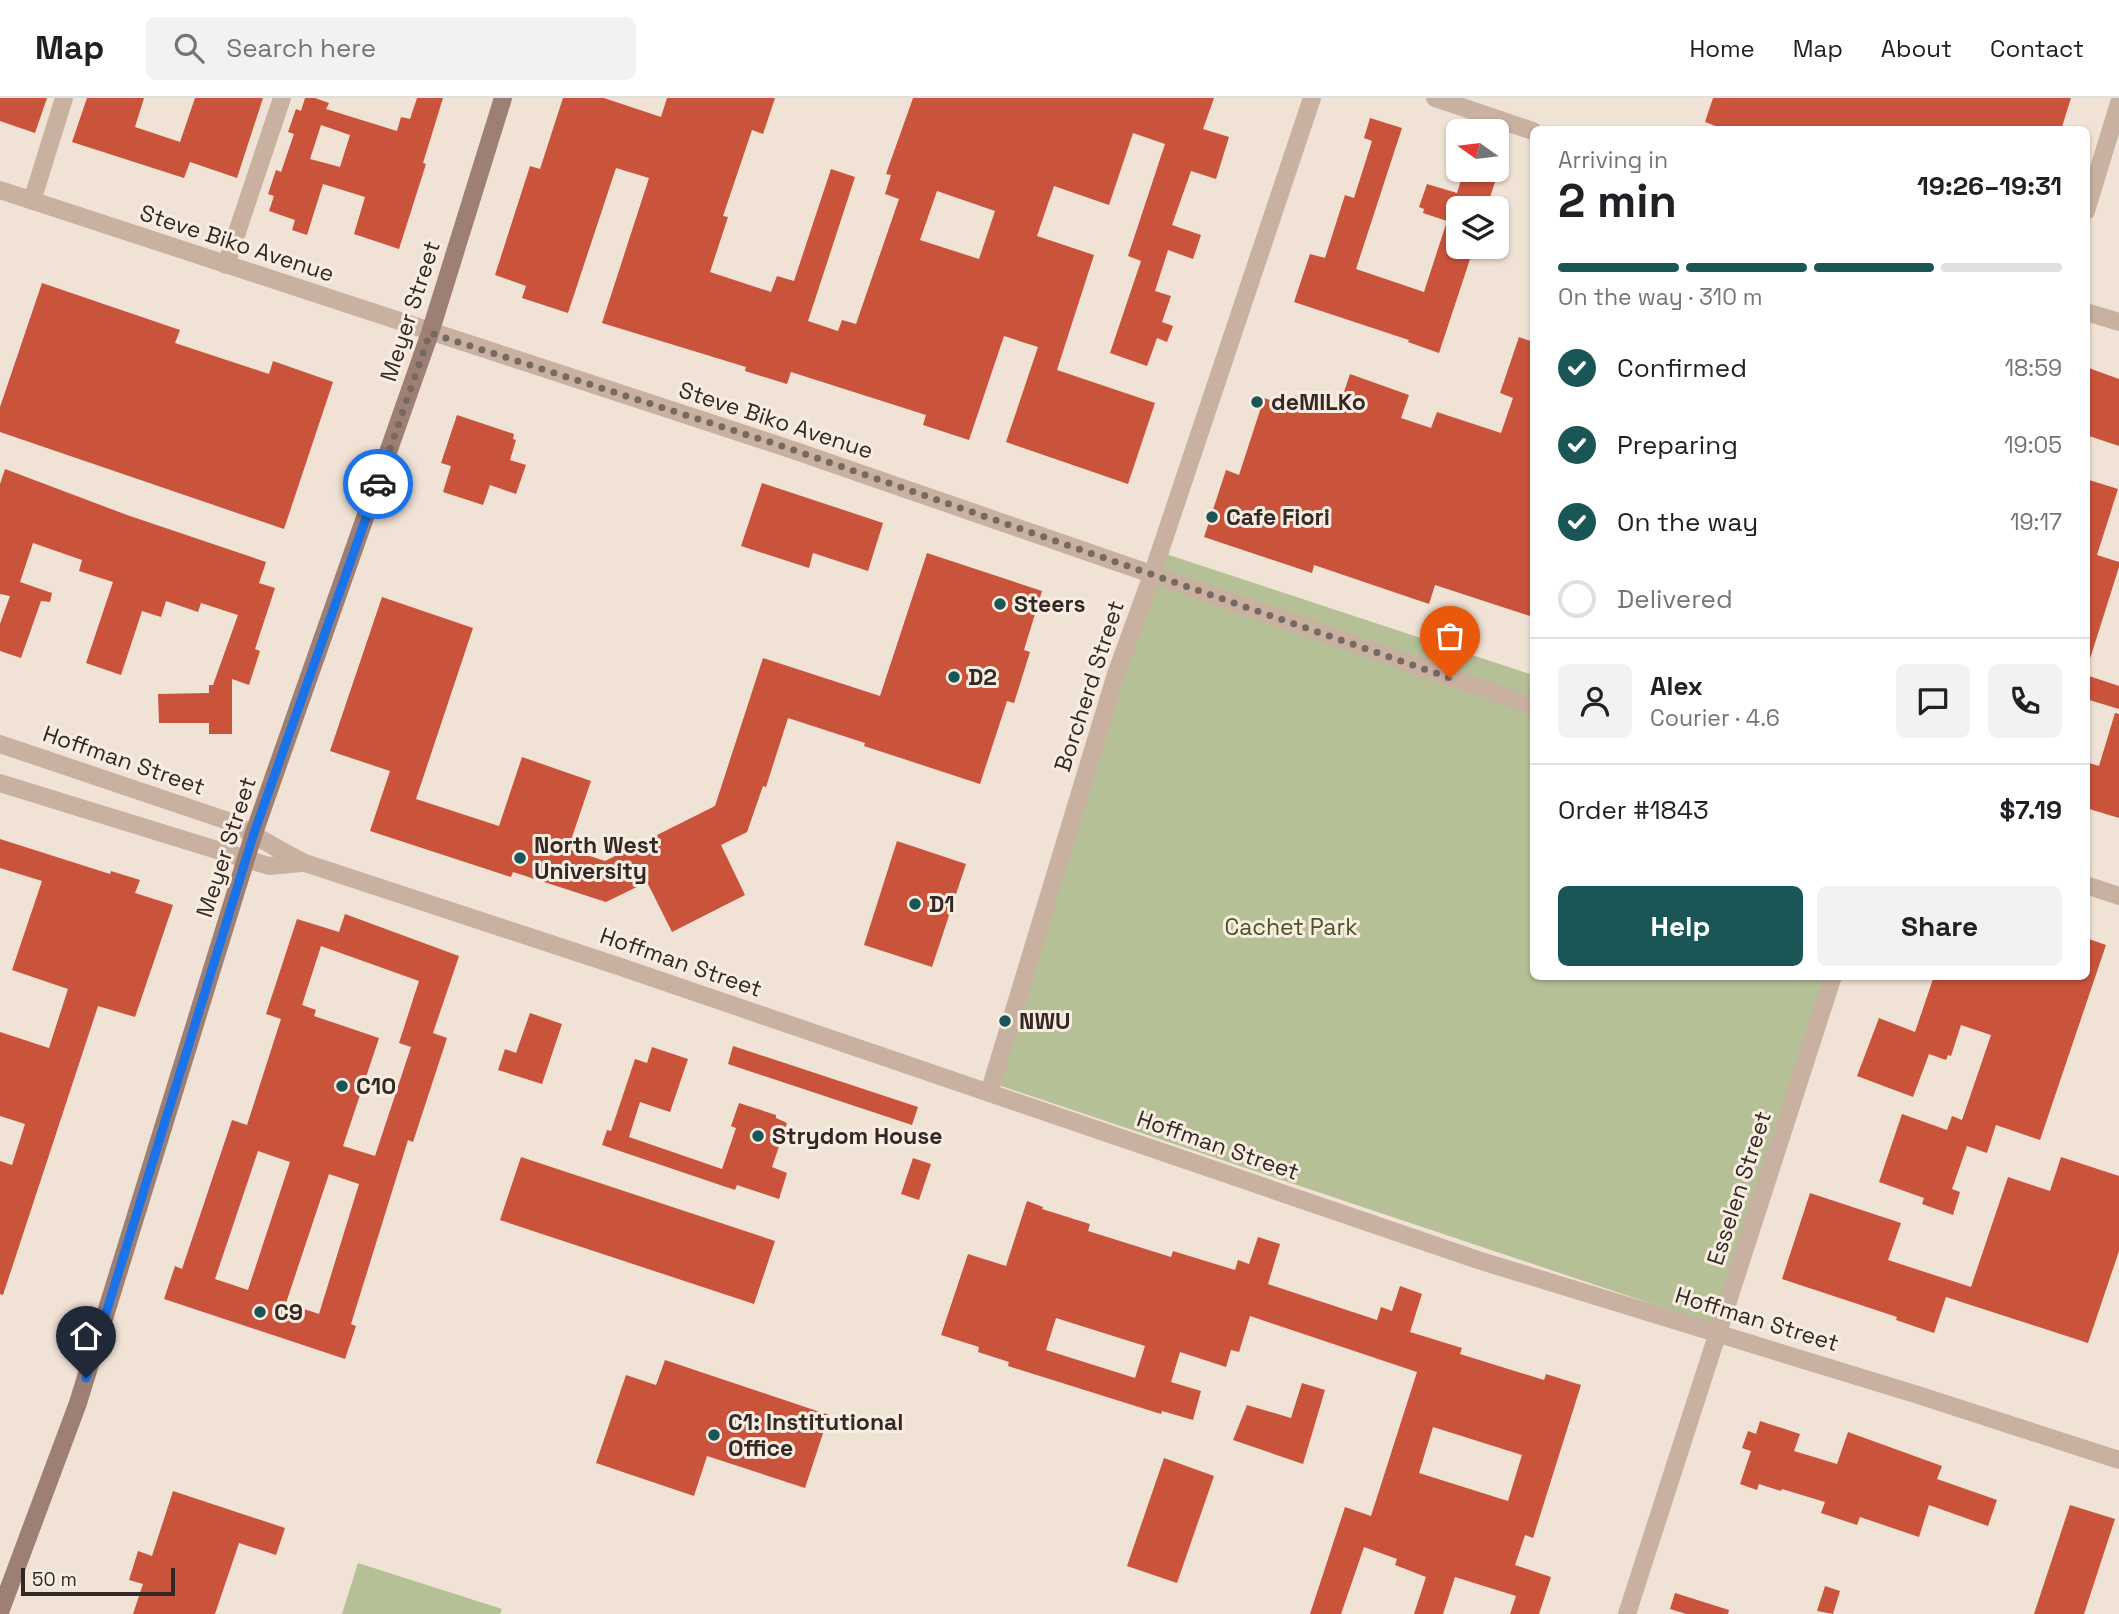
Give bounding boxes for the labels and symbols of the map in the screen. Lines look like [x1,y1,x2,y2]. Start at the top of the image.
north arrow [1446,119,1508,182]
street label: Steve Biko Avenue [136,197,338,289]
street label: Meyer Street [373,237,447,385]
street label: Steve Biko Avenue [675,374,877,466]
place label: deMILKo [1271,387,1366,417]
marker: deMILKo [1249,394,1265,410]
courier [343,449,413,519]
place label: Cafe Fiori [1226,502,1330,532]
marker: Cafe Fiori [1204,509,1220,525]
place label: Steers [1014,589,1085,619]
marker: Steers [992,596,1008,612]
street label: Borcherd Street [1047,597,1131,775]
pin [1420,606,1480,678]
place label: D2 [968,662,997,692]
marker: D2 [946,669,962,685]
street label: Hoffman Street [39,718,209,802]
street label: Meyer Street [189,773,263,921]
place label: North West University [534,830,659,886]
marker: North West University [512,850,528,866]
place label: D1 [929,889,955,919]
marker: D1 [907,896,923,912]
park label: Cachet Park [1224,912,1358,942]
street label: Hoffman Street [596,920,766,1004]
place label: NWU [1019,1006,1071,1036]
marker: NWU [997,1013,1013,1029]
place label: C10 [356,1071,396,1101]
marker: C10 [334,1078,350,1094]
street label: Hoffman Street [1133,1103,1303,1187]
street label: Esselen Street [1700,1107,1778,1269]
place label: Strydom House [772,1121,943,1151]
marker: Strydom House [750,1128,766,1144]
street label: Hoffman Street [1671,1280,1843,1358]
place label: C9 [274,1297,303,1327]
marker: C9 [252,1304,268,1320]
pin [56,1306,116,1378]
place label: C1: Institutional Office [728,1407,904,1463]
marker: C1: Institutional Office [706,1427,722,1443]
scale bar [21,1565,175,1597]

